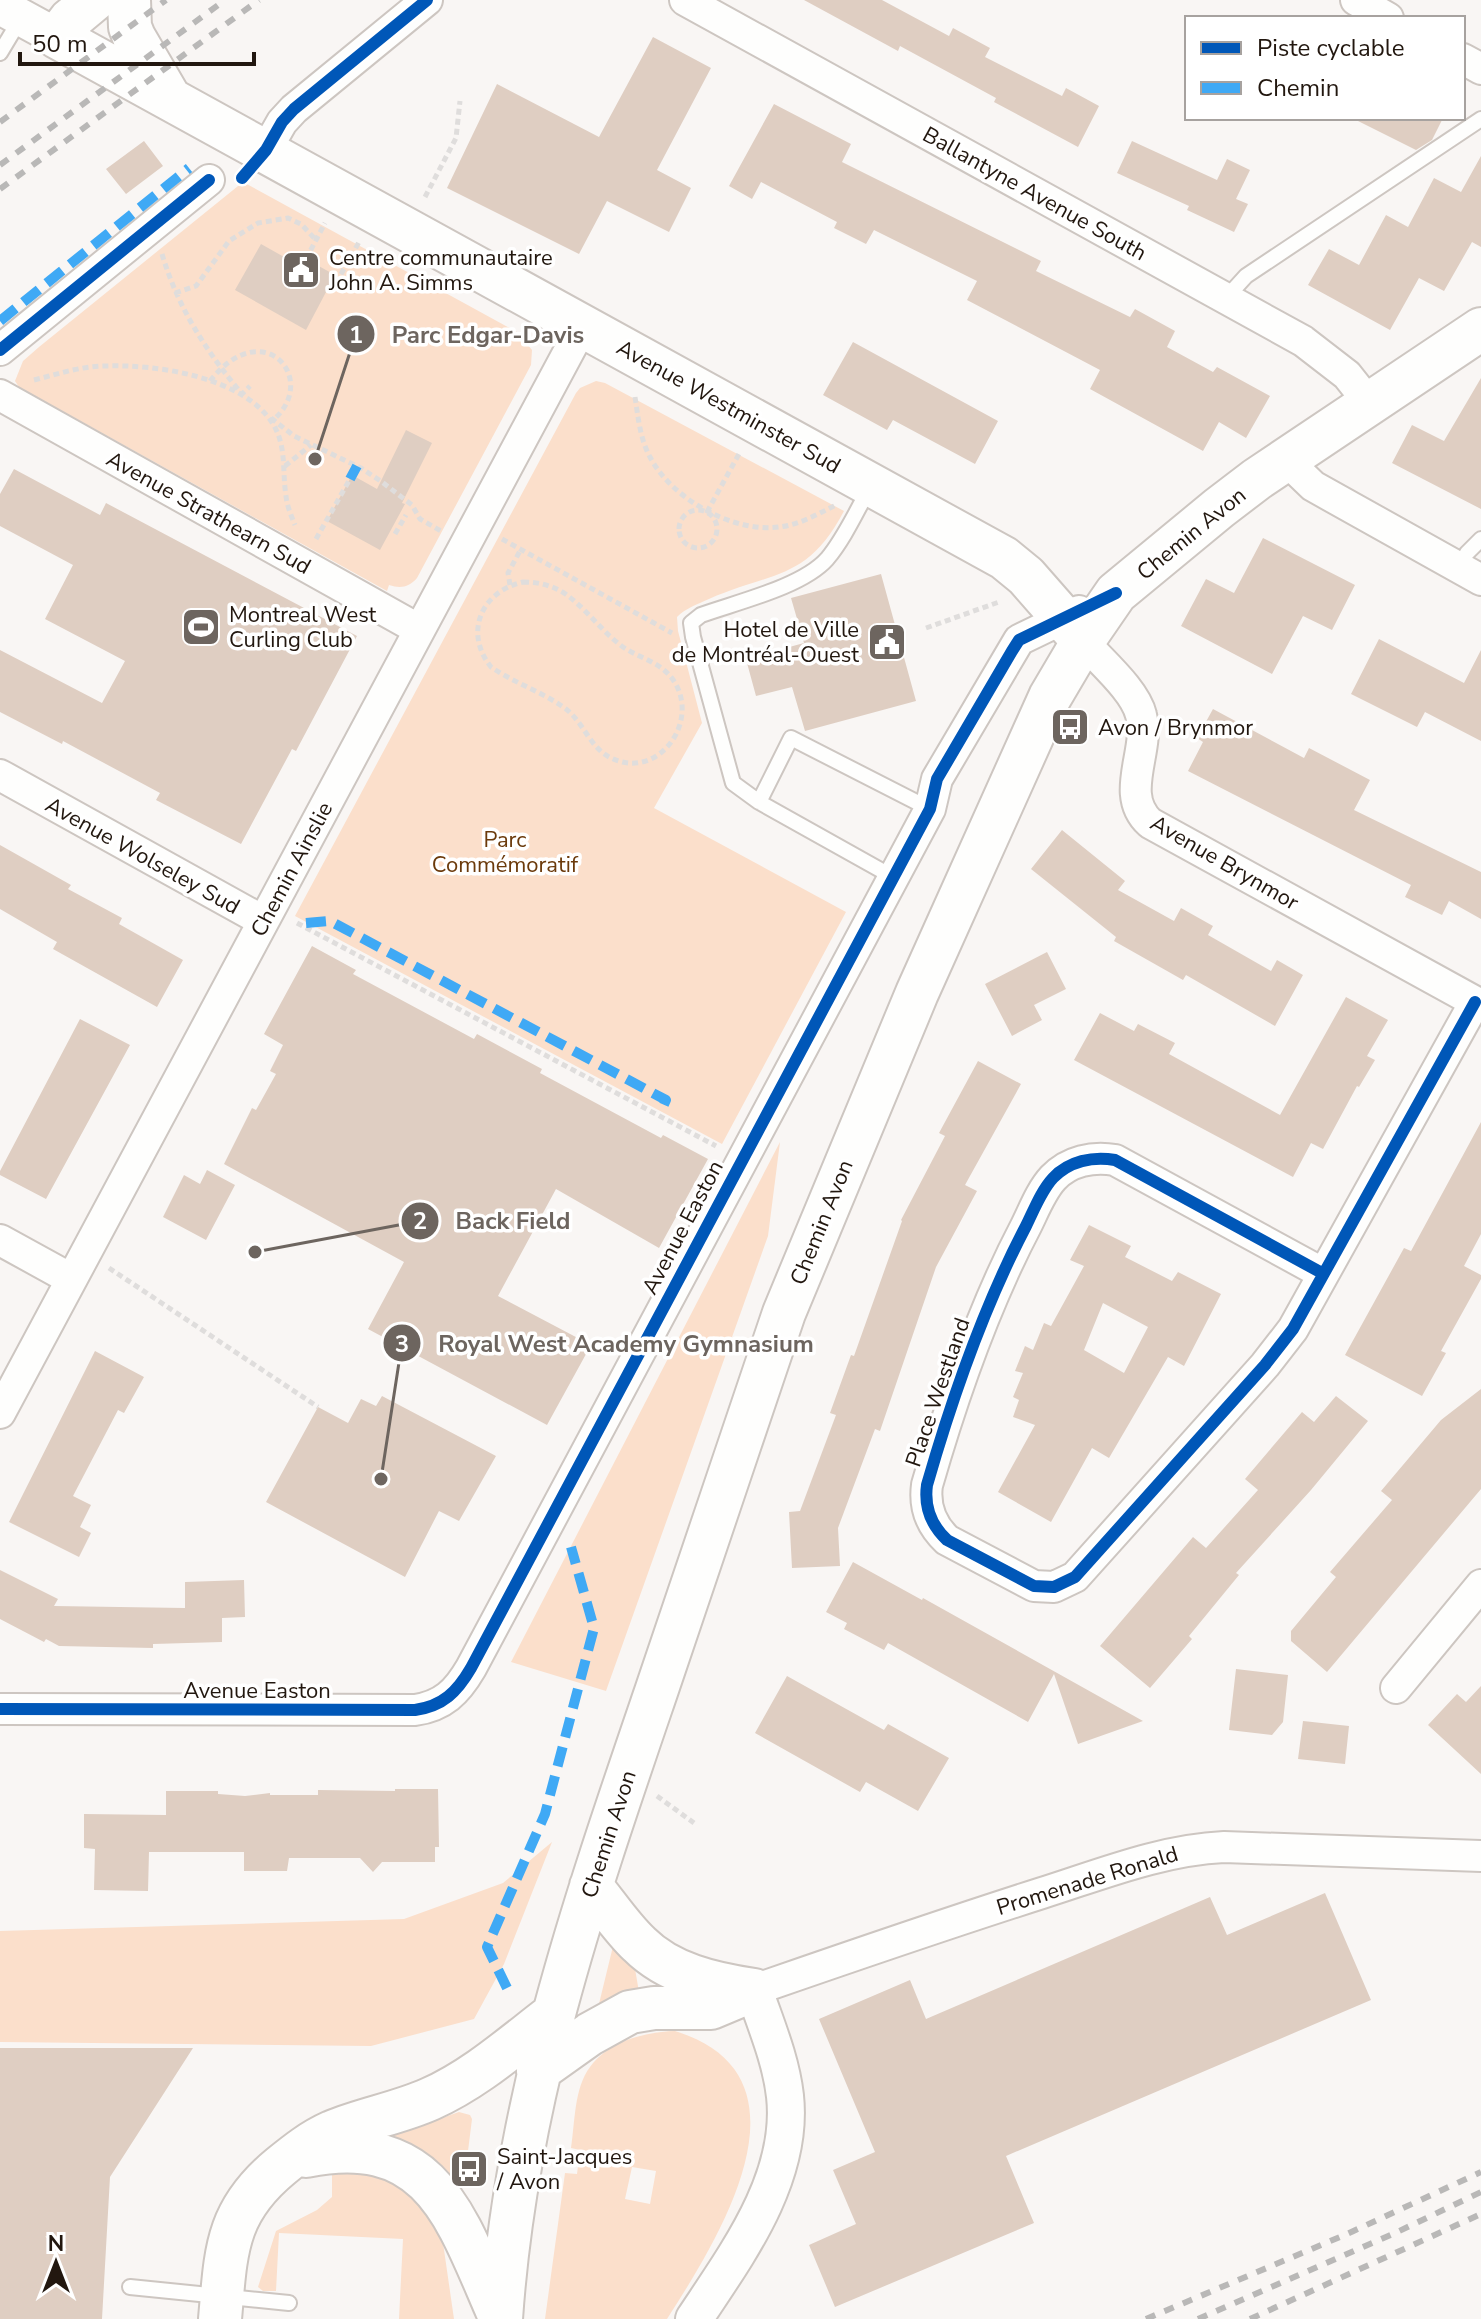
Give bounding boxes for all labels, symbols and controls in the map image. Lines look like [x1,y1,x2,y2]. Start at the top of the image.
scale bar [20,16,254,66]
legend [1185,16,1465,120]
text: 50 m [32,28,88,60]
text: Piste cyclable [1257,32,1404,64]
text: Chemin [1257,72,1339,104]
street label: Ballantyne Avenue South [917,120,1152,268]
place label: Centre communautaire John A. Simms [328,243,553,298]
public building icon: Centre communautaire John A. Simms [280,249,322,291]
callout: Parc Edgar-Davis [336,310,600,358]
text: 1 [349,319,363,351]
text: Parc Edgar-Davis [392,319,584,351]
street label: Avenue Westminster Sud [611,333,846,481]
street label: Avenue Strathearn Sud [101,444,316,582]
street label: Chemin Avon [1131,480,1253,587]
place label: Montreal West Curling Club [229,600,377,655]
sports icon: Montreal West Curling Club [180,606,222,648]
place label: Hotel de Ville de Montréal-Ouest [672,615,859,670]
public building icon: Hotel de Ville de Montréal-Ouest [866,621,908,663]
bus stop icon: Avon / Brynmor [1049,706,1091,748]
place label: Avon / Brynmor [1098,713,1253,743]
street label: Avenue Wolseley Sud [40,790,245,922]
street label: Chemin Ainslie [244,797,340,942]
street label: Avenue Brynmor [1145,808,1304,918]
park label: Parc Commémoratif [432,825,579,880]
street label: Avenue Easton [635,1155,731,1300]
street label: Chemin Avon [783,1155,861,1289]
callout: Back Field [400,1197,587,1245]
text: 2 [413,1205,427,1237]
text: Back Field [456,1205,570,1237]
street label: Place Westland [898,1314,977,1471]
callout: Royal West Academy Gymnasium [382,1319,830,1367]
text: 3 [395,1328,409,1360]
text: Royal West Academy Gymnasium [438,1328,814,1360]
street label: Avenue Easton [183,1676,331,1706]
street label: Chemin Avon [574,1767,644,1902]
street label: Promenade Ronald [993,1839,1182,1923]
place label: Saint-Jacques / Avon [496,2142,632,2197]
bus stop icon: Saint-Jacques / Avon [448,2148,490,2190]
north arrow [16,2223,96,2303]
text: N [48,2229,64,2259]

